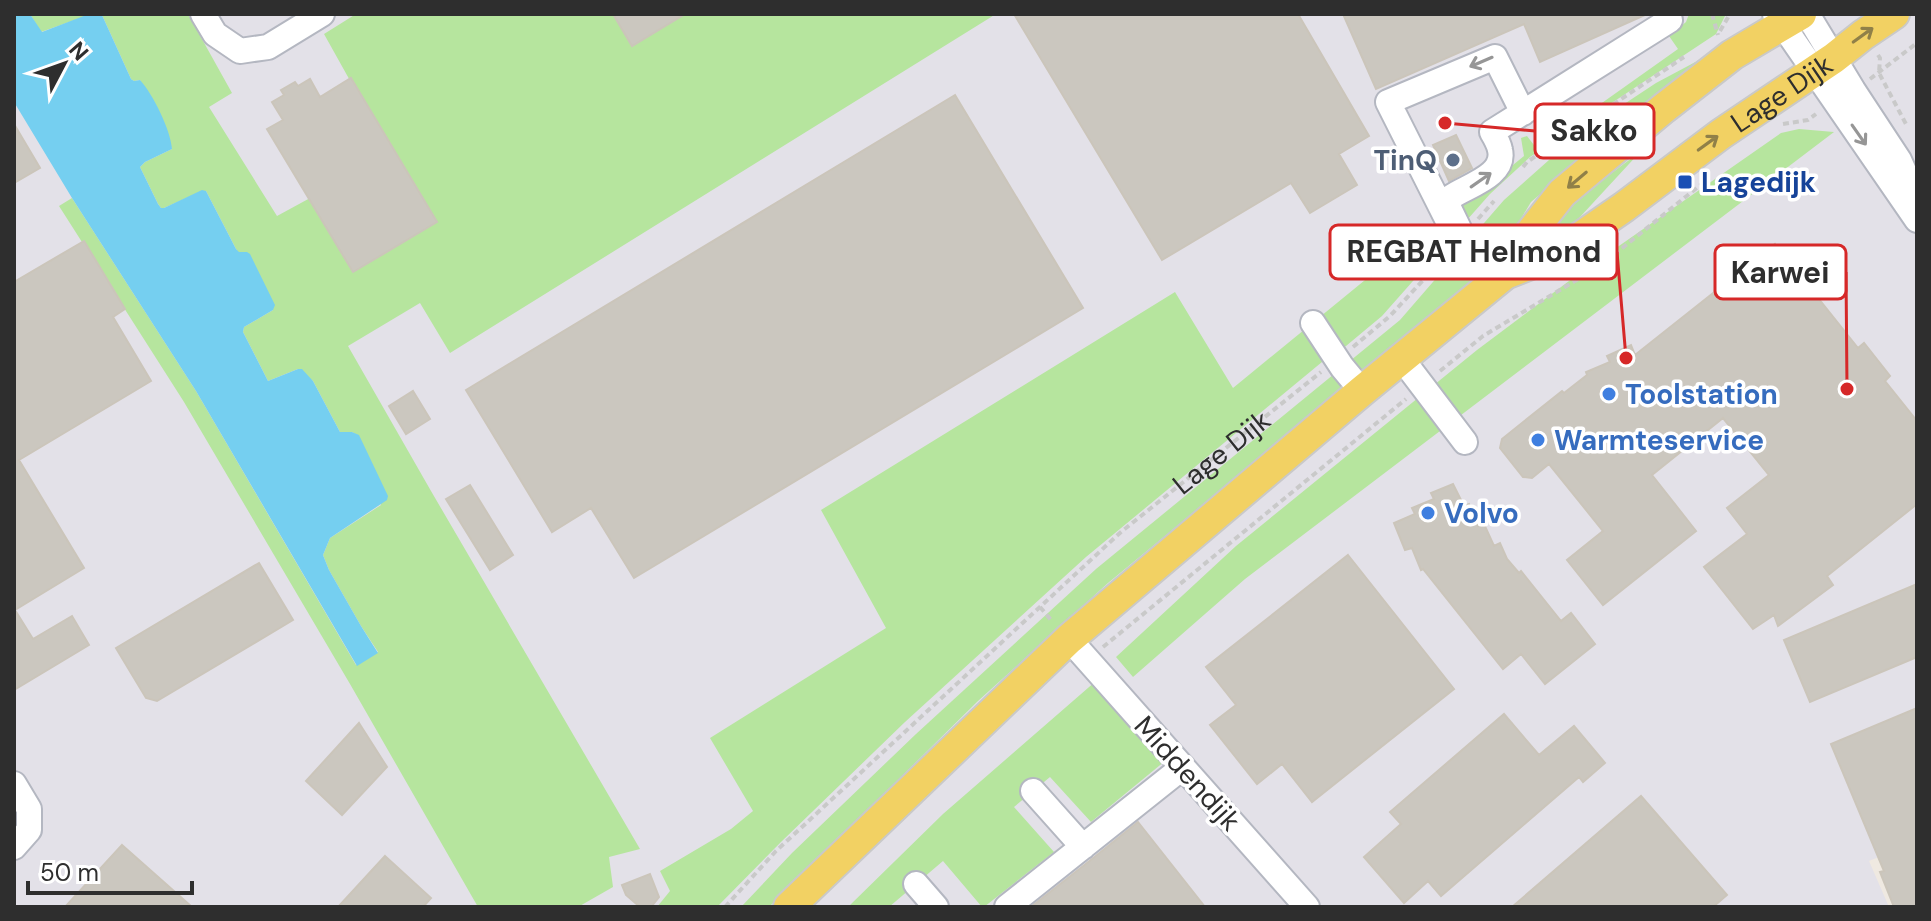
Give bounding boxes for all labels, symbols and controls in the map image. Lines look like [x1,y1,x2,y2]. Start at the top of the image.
north arrow [24,24,104,104]
one-way arrow [1852,27,1874,44]
text: N [63,36,95,67]
street label: Lage Dijk [1724,46,1840,141]
one-way arrow [1469,56,1494,71]
callout: Sakko [1535,104,1654,158]
text: Sakko [1550,111,1638,150]
one-way arrow [1851,124,1867,146]
one-way arrow [1697,135,1719,152]
place label: TinQ [1373,142,1437,179]
marker: TinQ [1444,151,1462,169]
place label: Lagedijk [1701,164,1816,201]
one-way arrow [1568,171,1588,189]
one-way arrow [1469,172,1491,188]
marker: Lagedijk [1676,173,1694,191]
callout: REGBAT Helmond [1330,225,1617,279]
text: REGBAT Helmond [1347,232,1601,271]
callout: Karwei [1715,245,1846,299]
text: Karwei [1731,253,1829,292]
place label: Toolstation [1625,376,1778,413]
marker: Toolstation [1600,385,1618,403]
street label: Lage Dijk [1165,402,1278,503]
place label: Warmteservice [1554,422,1764,459]
marker: Warmteservice [1529,431,1547,449]
place label: Volvo [1444,495,1519,532]
marker: Volvo [1419,504,1437,522]
street label: Middendijk [1126,708,1249,839]
scale bar [28,845,192,895]
text: 50 m [40,857,99,888]

